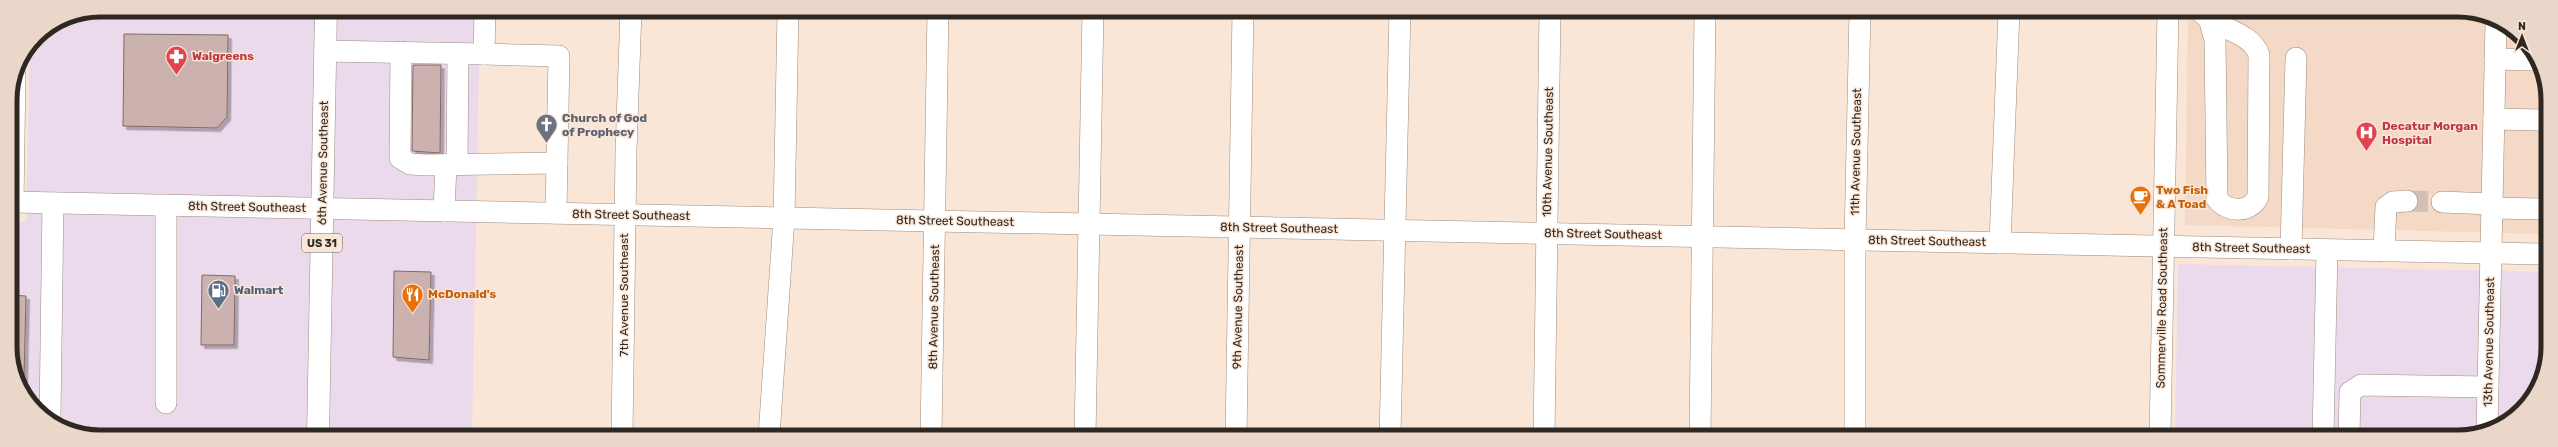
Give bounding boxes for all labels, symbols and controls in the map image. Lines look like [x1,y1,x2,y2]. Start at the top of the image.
north arrow [2502,16,2542,56]
text: N [2518,20,2526,33]
pharmacy icon: Walgreens [163,43,189,76]
place label: Walgreens [192,49,254,63]
street label: 10th Avenue Southeast [1540,87,1556,217]
street label: 11th Avenue Southeast [1848,88,1864,216]
street label: 6th Avenue Southeast [315,100,331,225]
place label: Church of God of Prophecy [562,111,647,139]
church icon: Church of God of Prophecy [534,112,560,145]
place label: Decatur Morgan Hospital [2382,119,2478,147]
hospital icon: Decatur Morgan Hospital [2353,120,2379,153]
place label: Two Fish & A Toad [2156,183,2208,211]
cafe icon: Two Fish & A Toad [2127,184,2153,217]
street label: 8th Street Southeast [188,199,306,215]
street label: 8th Street Southeast [572,207,690,223]
street label: 8th Street Southeast [896,213,1014,229]
street label: 8th Street Southeast [1220,220,1338,236]
street label: 8th Street Southeast [1544,226,1662,242]
street label: Sommerville Road Southeast [2154,227,2170,389]
street label: 7th Avenue Southeast [617,233,631,357]
street label: 8th Street Southeast [1868,233,1986,249]
road number: US 31 [302,234,342,252]
street label: 8th Street Southeast [2192,240,2310,256]
street label: 8th Avenue Southeast [926,244,942,370]
street label: 9th Avenue Southeast [1230,244,1246,369]
fuel station icon: Walmart [205,277,231,310]
street label: 13th Avenue Southeast [2481,277,2497,407]
restaurant icon: McDonald's [399,281,425,314]
place label: Walmart [234,283,284,297]
place label: McDonald's [428,287,496,301]

